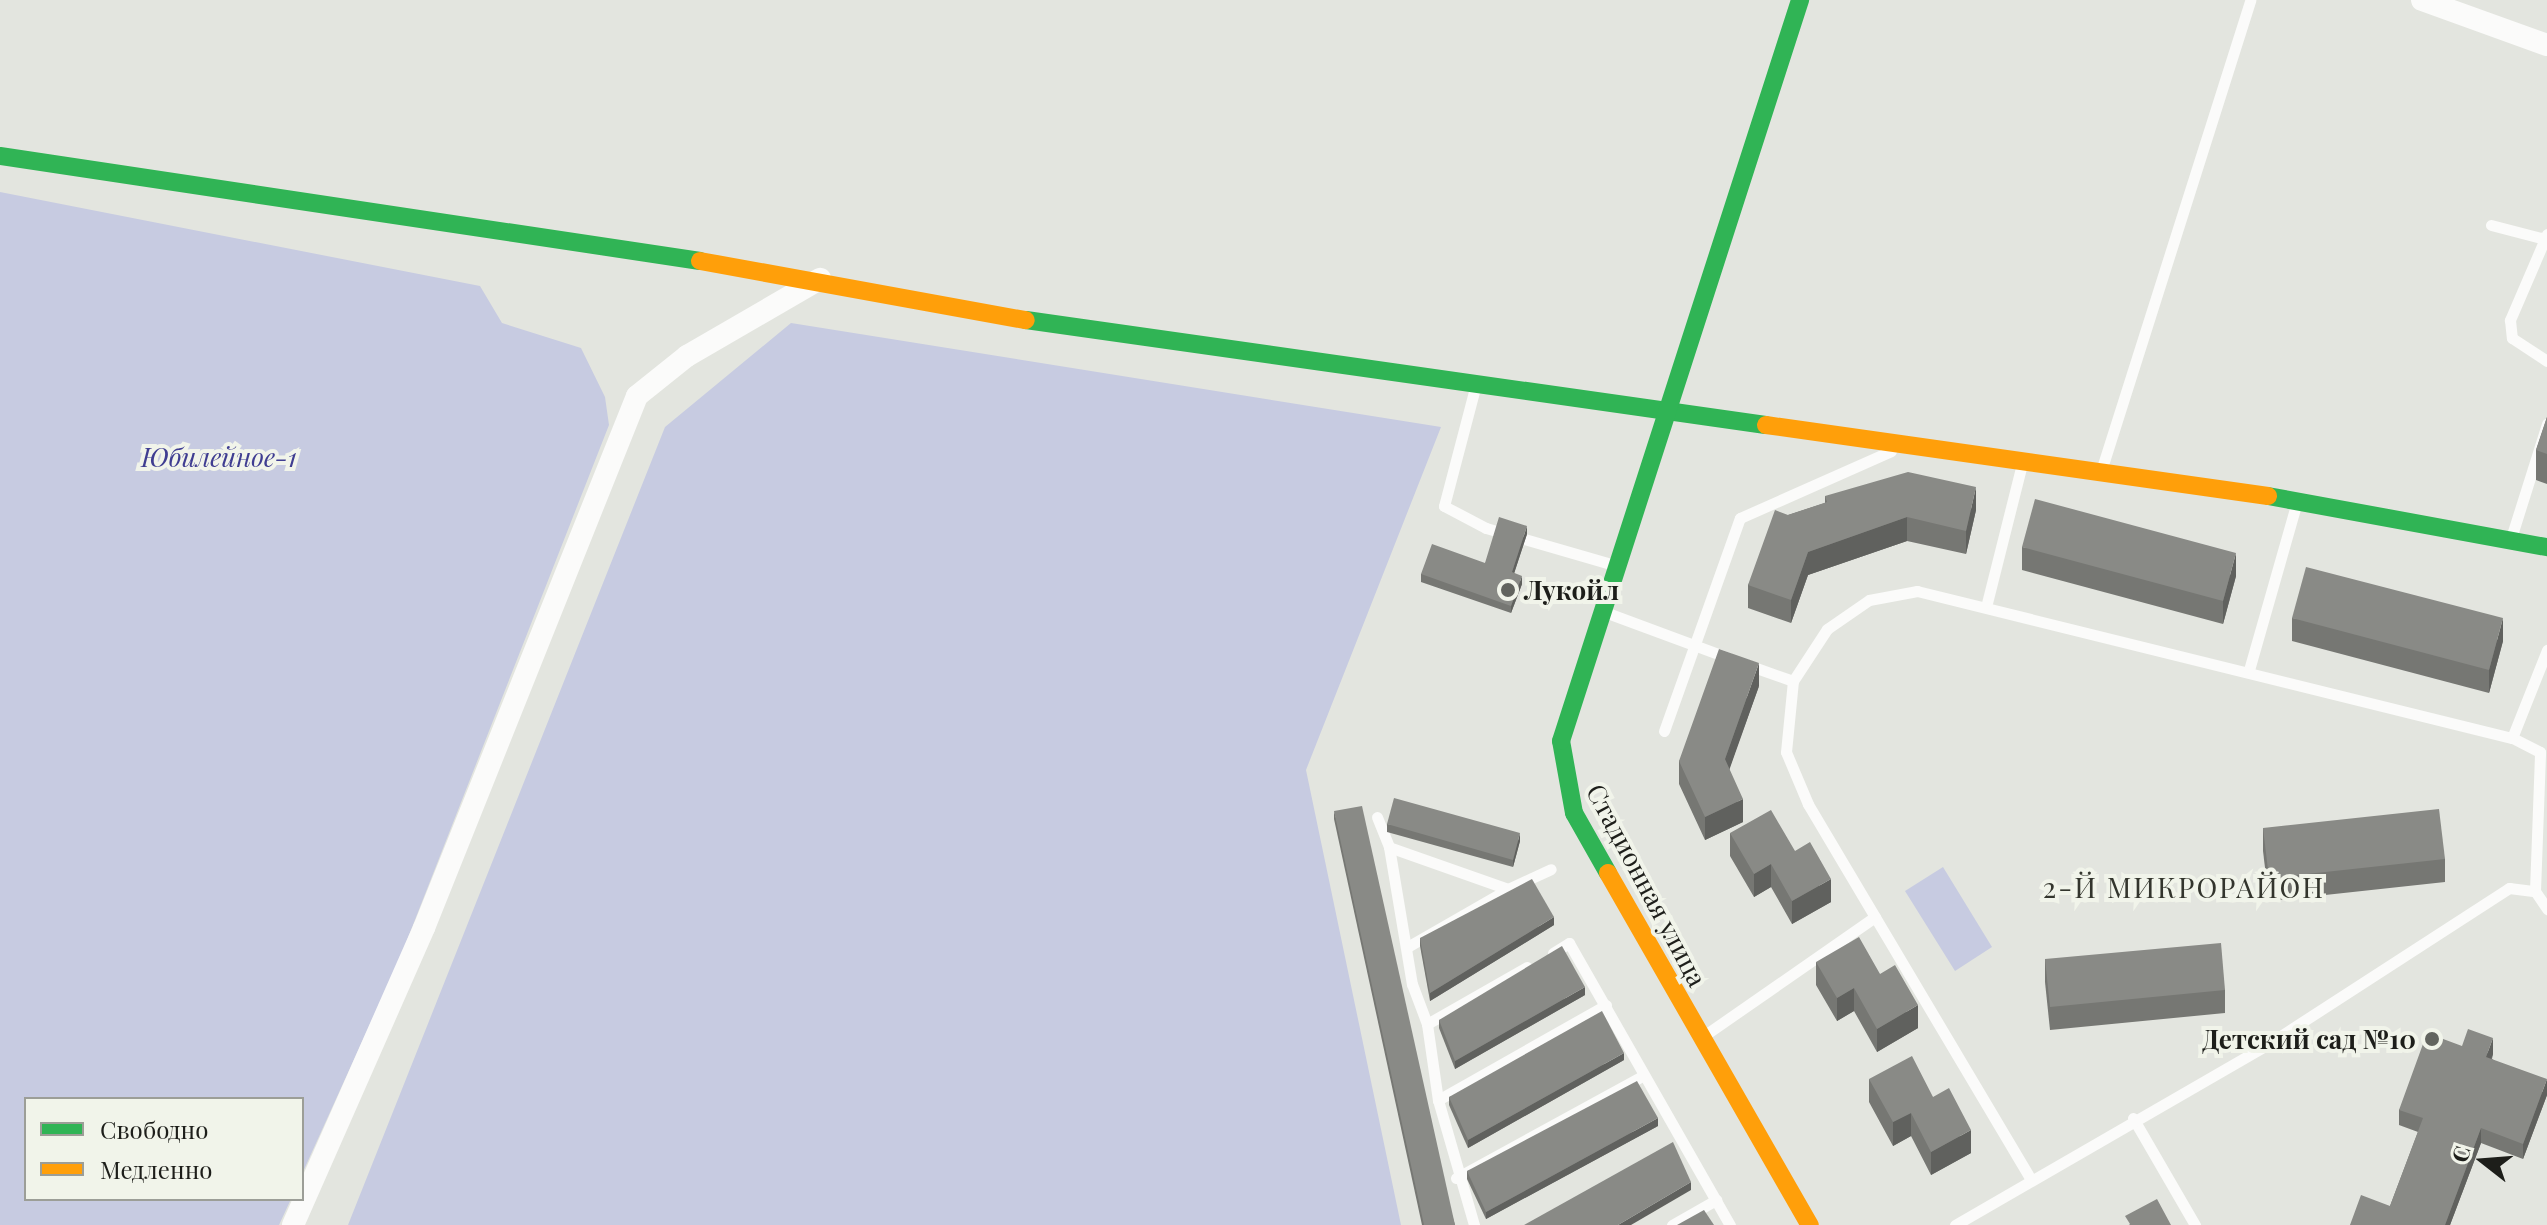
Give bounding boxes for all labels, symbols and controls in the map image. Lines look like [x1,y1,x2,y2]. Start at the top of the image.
park label: Юбилейное-1 [141,441,297,473]
place label: Лукойл [1524,574,1619,606]
marker: Лукойл [1499,581,1517,599]
street label: Стадионная улица [1580,778,1714,992]
district label: 2-Й МИКРОРАЙОН [2043,870,2325,904]
place label: Детский сад №10 [2202,1023,2416,1055]
marker: Детский сад №10 [2423,1030,2441,1048]
legend [24,1097,304,1201]
text: Свободно [100,1113,208,1145]
north arrow [2443,1121,2523,1201]
text: С [2443,1142,2477,1166]
text: Медленно [100,1153,213,1185]

